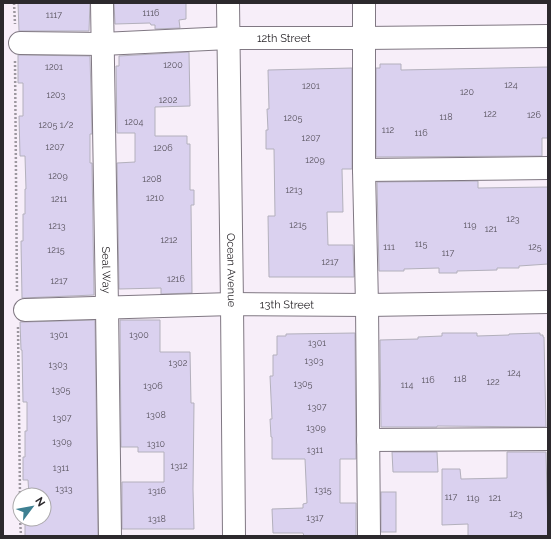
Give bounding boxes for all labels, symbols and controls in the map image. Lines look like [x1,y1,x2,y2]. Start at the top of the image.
house number: 1116 [143,8,160,18]
house number: 1117 [46,10,62,20]
street label: 12th Street [257,32,311,45]
house number: 1200 [163,60,183,70]
house number: 1201 [45,62,63,72]
house number: 124 [504,80,518,90]
house number: 1201 [302,81,320,91]
house number: 120 [460,87,475,97]
house number: 1203 [47,90,66,100]
house number: 1202 [159,95,178,105]
house number: 122 [483,109,497,119]
house number: 126 [527,110,542,120]
house number: 118 [439,112,453,122]
house number: 1205 [284,113,303,123]
house number: 1204 [125,117,144,127]
house number: 1205 1/2 [38,120,74,130]
house number: 112 [382,125,395,135]
house number: 116 [414,128,428,138]
house number: 1207 [302,133,321,143]
house number: 1207 [46,142,65,152]
house number: 1206 [153,143,173,153]
house number: 1209 [305,155,325,165]
house number: 1209 [48,171,68,181]
house number: 1208 [142,174,162,184]
house number: 1213 [285,185,303,195]
house number: 1210 [146,193,164,203]
house number: 1211 [51,194,67,204]
house number: 123 [506,214,520,224]
house number: 1215 [289,220,307,230]
house number: 119 [464,220,476,230]
house number: 1213 [48,221,66,231]
house number: 121 [485,224,497,234]
street label: Ocean Avenue [225,233,239,308]
house number: 1212 [160,235,178,245]
house number: 115 [415,239,427,249]
house number: 111 [383,242,395,252]
house number: 125 [528,242,542,252]
house number: 1215 [47,245,65,255]
street label: Seal Way [100,246,113,294]
house number: 117 [442,248,454,258]
house number: 1217 [321,257,339,267]
house number: 1216 [167,274,185,284]
house number: 1217 [50,276,68,286]
street label: 13th Street [260,298,314,311]
house number: 1301 [50,330,68,340]
house number: 1300 [129,330,149,340]
house number: 1301 [308,338,326,348]
house number: 1303 [305,356,324,366]
house number: 1302 [169,358,188,368]
house number: 1303 [49,360,68,370]
house number: 124 [507,368,521,378]
house number: 118 [453,374,467,384]
house number: 116 [421,375,435,385]
house number: 122 [486,377,500,387]
house number: 1305 [293,379,313,389]
house number: 114 [401,380,413,390]
house number: 1306 [143,381,163,391]
house number: 1305 [51,385,71,395]
house number: 1307 [308,402,327,412]
house number: 1308 [146,410,166,420]
house number: 1307 [53,413,72,423]
house number: 1309 [306,423,326,433]
house number: 1309 [52,437,72,447]
house number: 1310 [147,439,165,449]
house number: 1311 [307,445,323,455]
house number: 1312 [170,461,188,471]
house number: 1311 [53,463,69,473]
house number: 1313 [55,484,73,494]
house number: 1315 [314,485,332,495]
house number: 1316 [148,486,167,496]
north arrow [12,487,52,527]
house number: 117 [445,492,457,502]
house number: 119 [467,493,479,503]
house number: 121 [489,493,501,503]
text: N [32,495,48,509]
house number: 123 [509,509,523,519]
house number: 1317 [306,513,324,523]
house number: 1318 [148,514,166,524]

